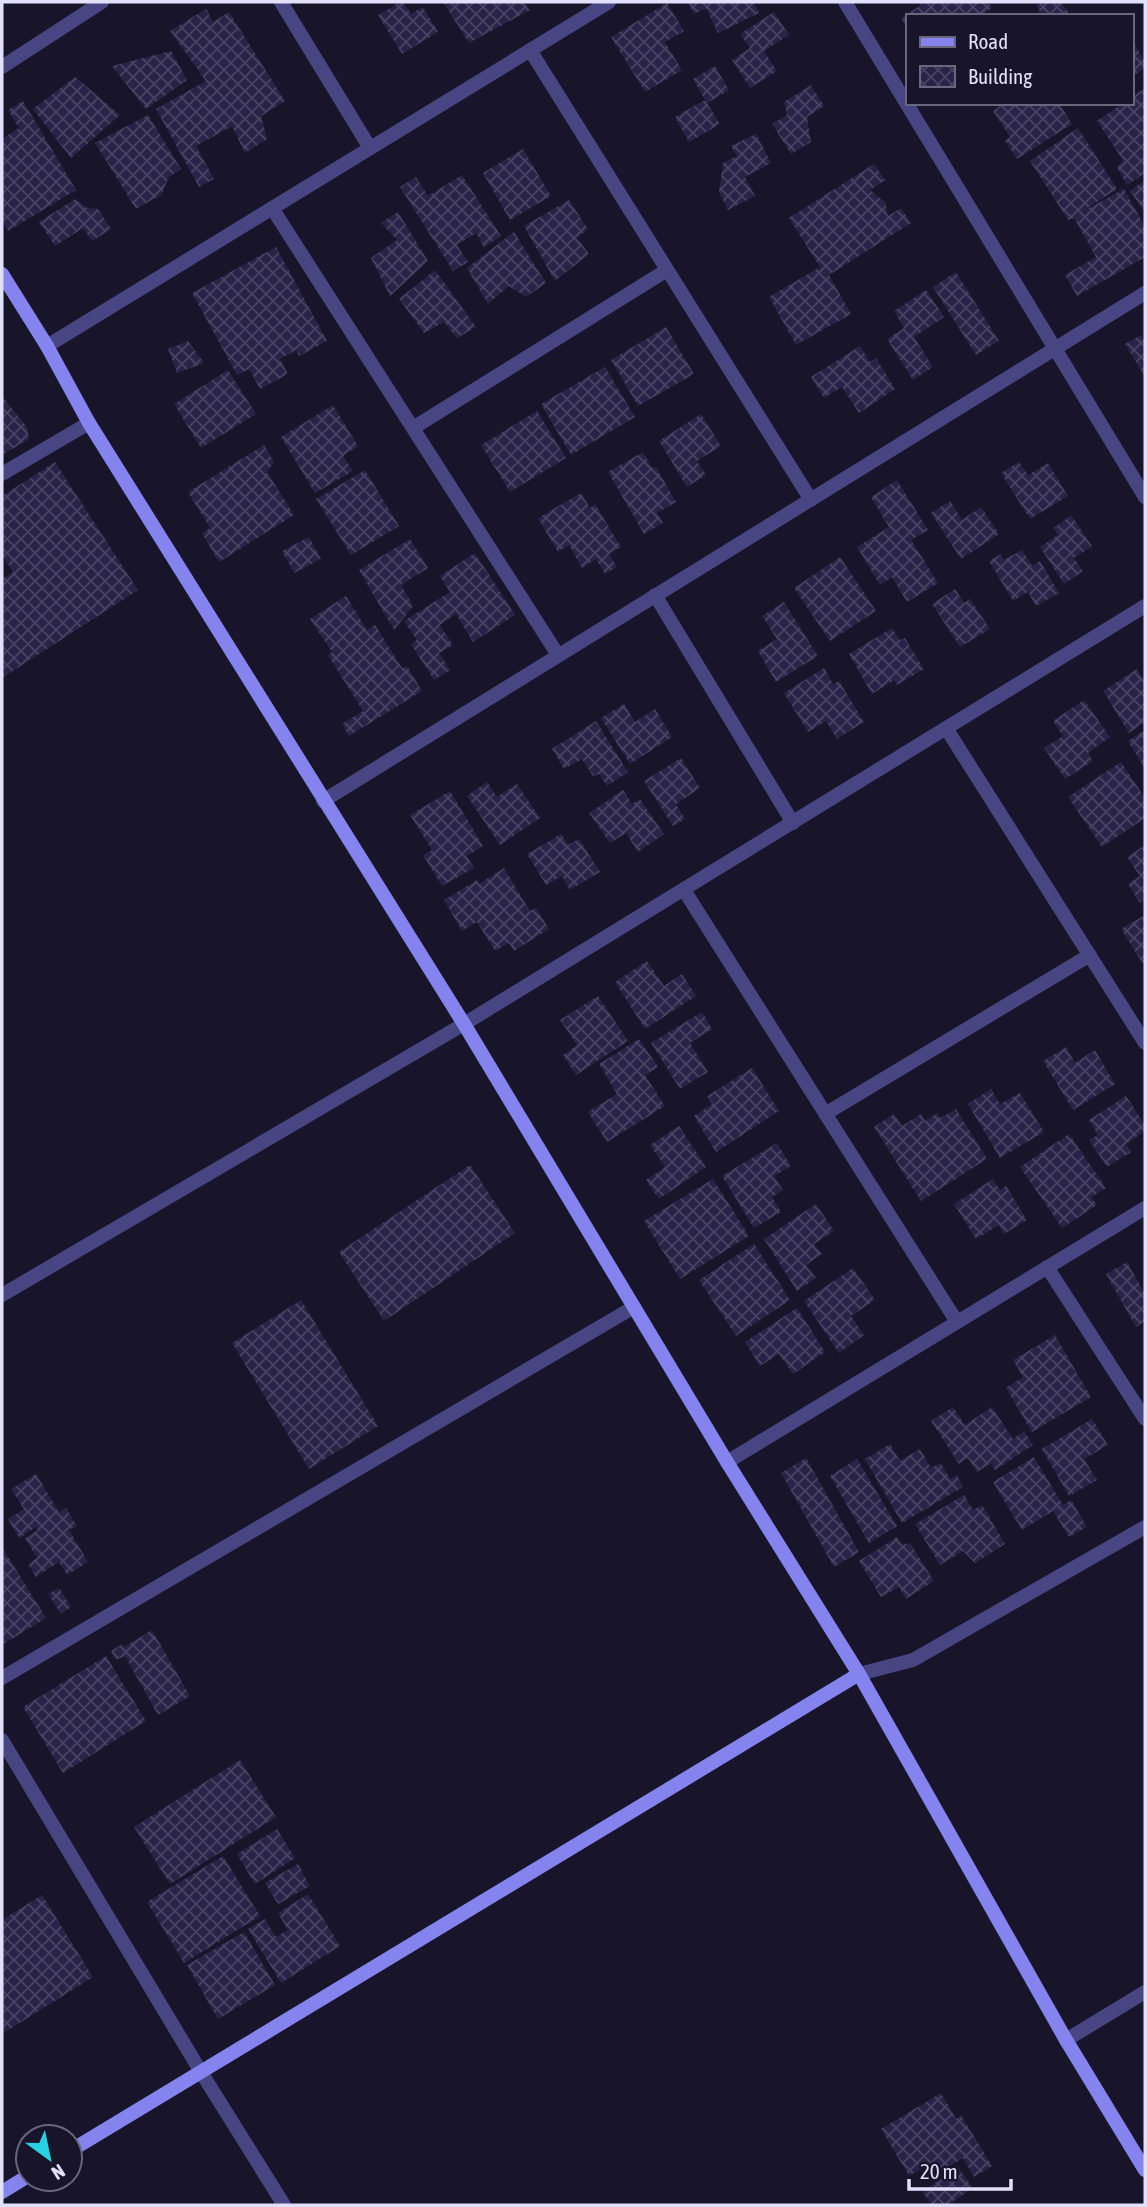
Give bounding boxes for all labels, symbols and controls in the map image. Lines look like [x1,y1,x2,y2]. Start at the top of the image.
legend [906,14,1133,105]
text: Road [968,29,1008,53]
text: Building [968,64,1032,88]
north arrow [14,2123,84,2193]
scale bar [909,2148,1010,2192]
text: 20 m [920,2159,958,2183]
text: N [48,2160,69,2185]

